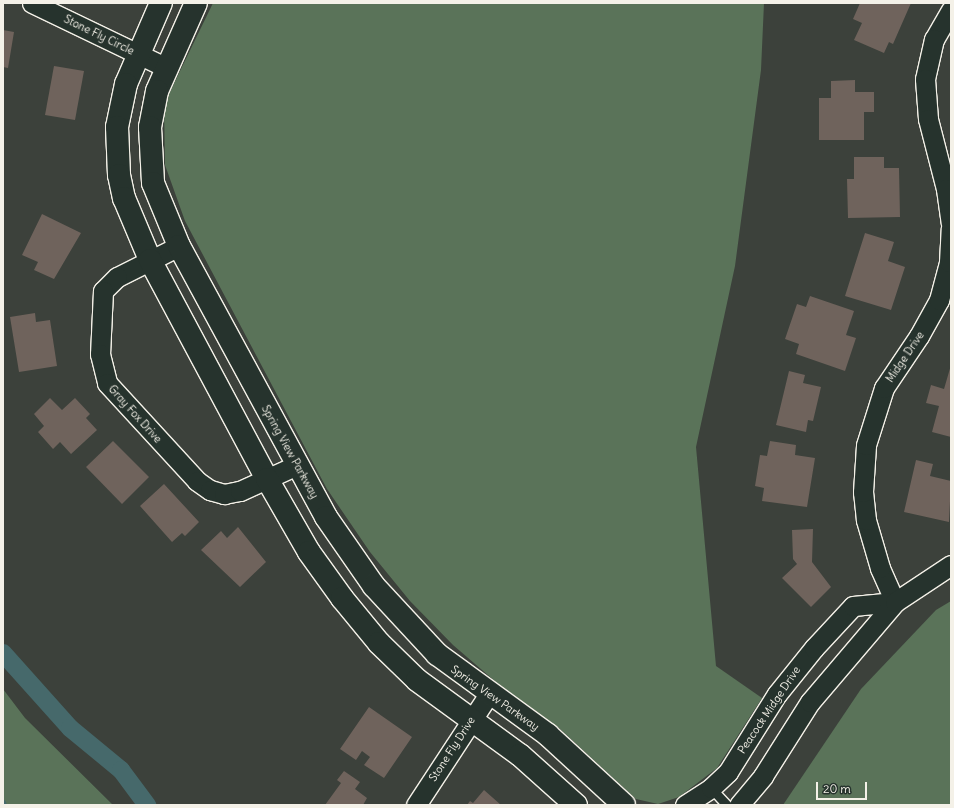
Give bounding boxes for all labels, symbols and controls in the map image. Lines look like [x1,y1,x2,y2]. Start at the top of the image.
street label: Stone Fly Circle [62,12,136,58]
street label: Midge Drive [883,329,927,385]
street label: Gray Fox Drive [106,382,164,446]
street label: Spring View Parkway [259,403,321,501]
street label: Spring View Parkway [448,663,542,733]
street label: Peacock Midge Drive [735,664,803,756]
street label: Stone Fly Drive [426,714,478,784]
scale bar [818,774,869,800]
text: 20 m [823,781,851,796]

